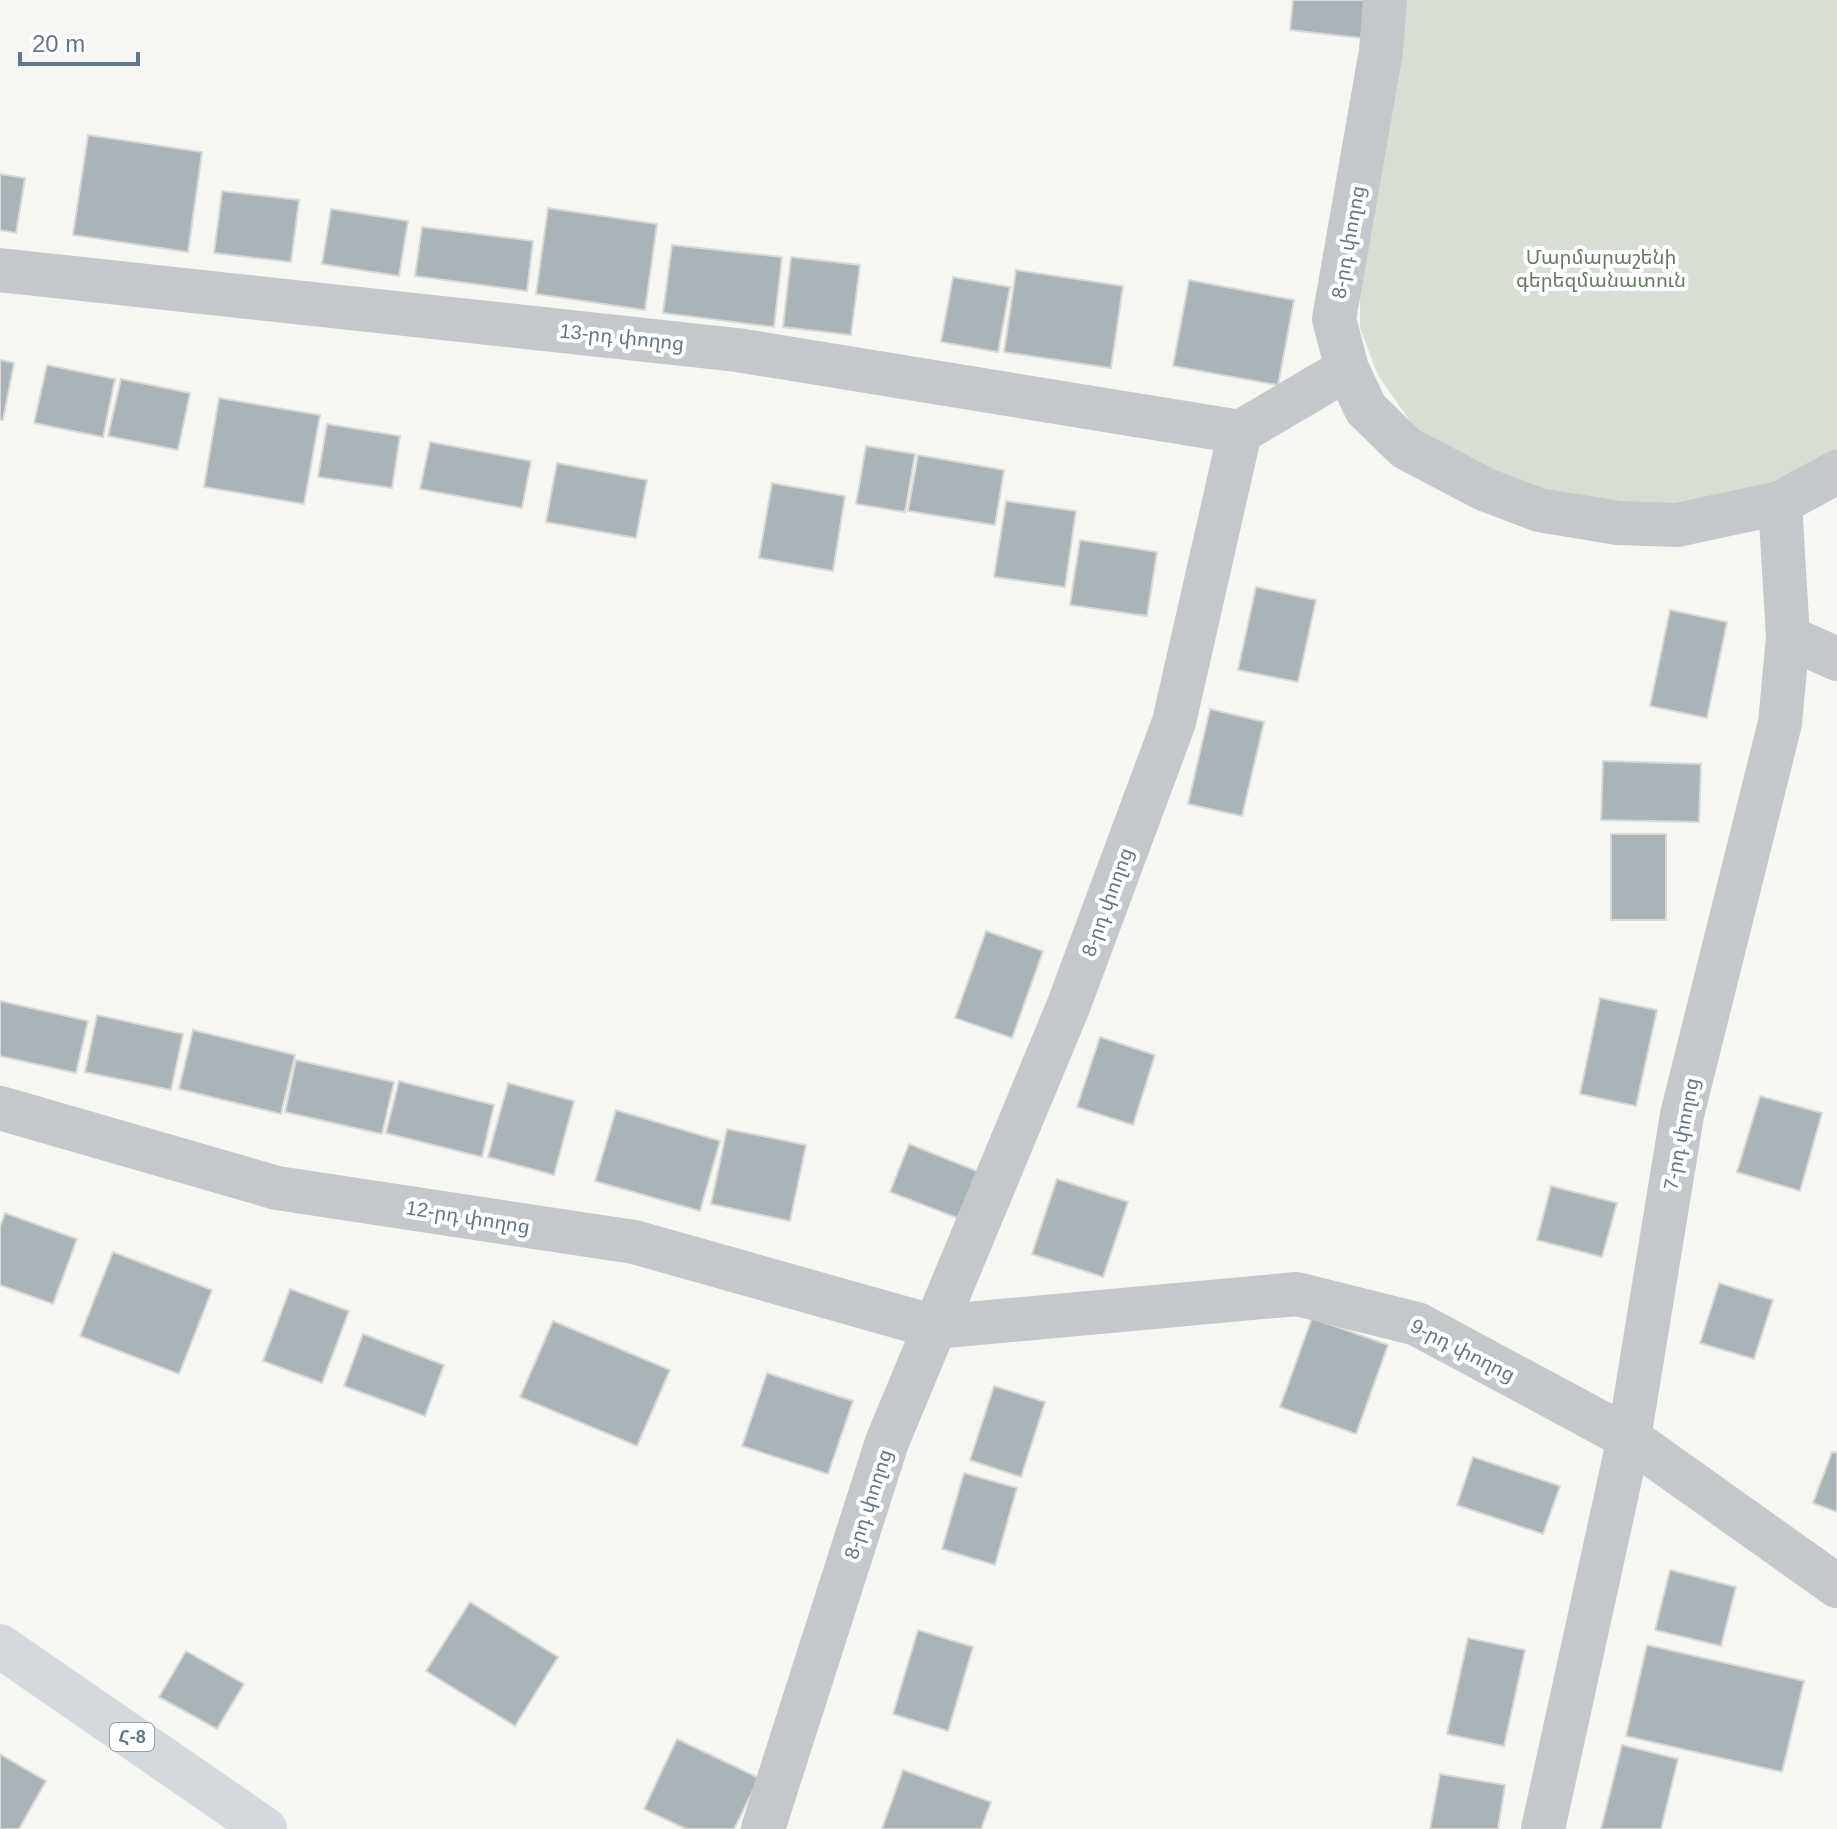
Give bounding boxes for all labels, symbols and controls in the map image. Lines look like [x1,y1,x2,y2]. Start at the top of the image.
scale bar [20,16,138,66]
text: 20 m [32,30,85,57]
street label: 8-րդ փողոց [1327,184,1370,300]
park label: Մարմարաշենի գերեզմանատուն [1516,246,1686,292]
street label: 13-րդ փողոց [558,320,685,355]
street label: 8-րդ փողոց [1077,845,1138,960]
street label: 7-րդ փողոց [1659,1076,1704,1192]
street label: 12-րդ փողոց [404,1196,532,1239]
street label: 9-րդ փողոց [1407,1314,1519,1387]
street label: 8-րդ փողոց [840,1446,897,1562]
road number: Հ-8 [110,1723,154,1751]

